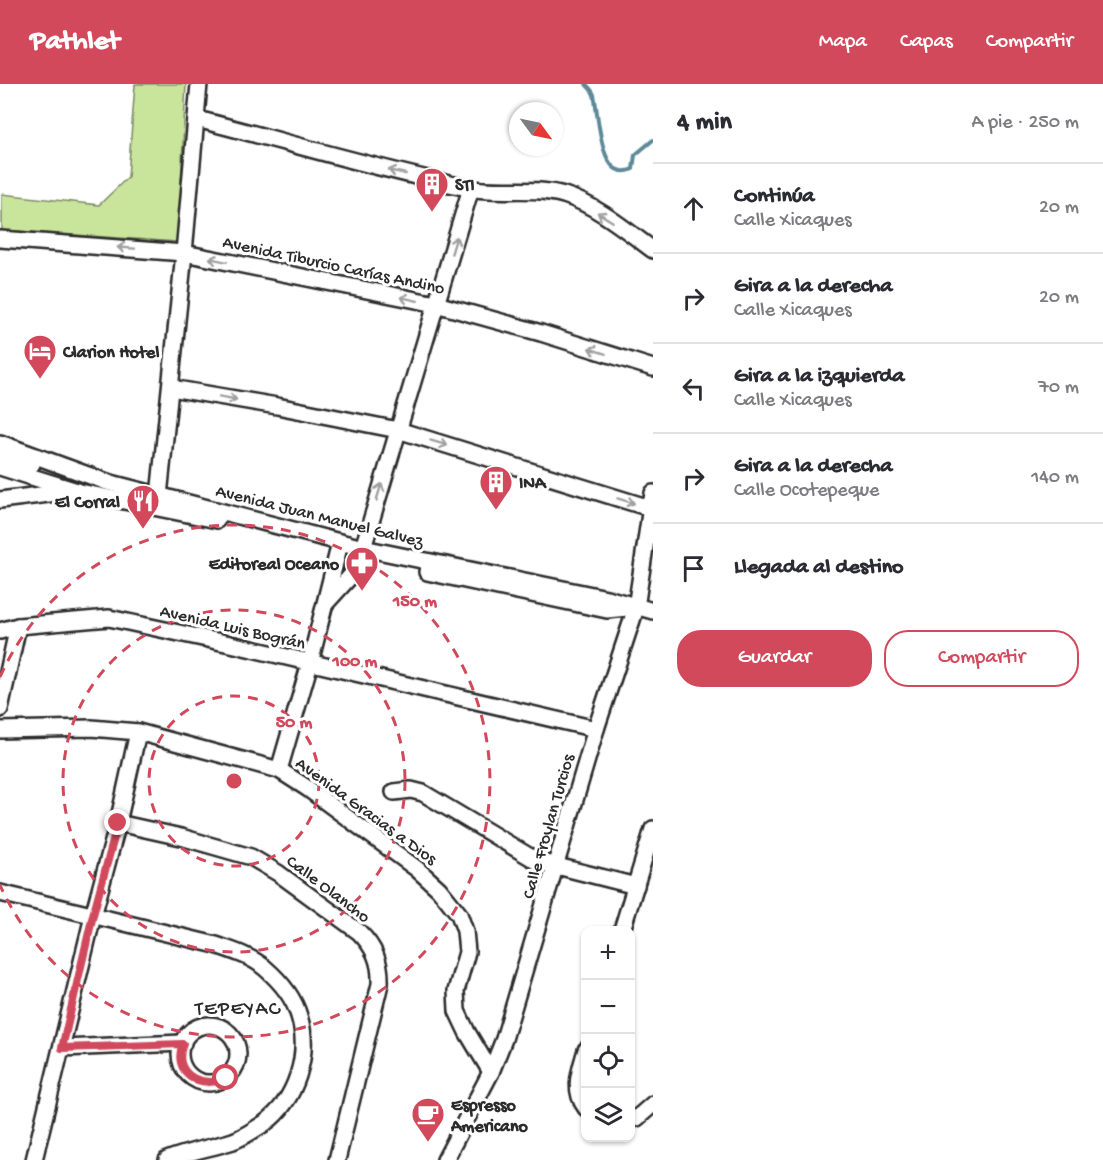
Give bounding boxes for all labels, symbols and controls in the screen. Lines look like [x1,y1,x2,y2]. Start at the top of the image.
text: Pathlet [30,26,120,59]
text: Mapa [819,30,867,55]
text: Capas [900,30,953,55]
text: Compartir [986,30,1073,55]
north arrow [509,102,563,156]
text: 4 min [677,108,732,139]
text: A pie · 250 m [972,112,1079,135]
one-way arrow [388,165,407,177]
building icon: STI [414,166,450,213]
place label: STI [455,176,475,197]
text: Continúa [734,184,815,210]
icon: ahead [677,192,710,225]
text: 20 m [1039,197,1079,220]
one-way arrow [597,210,614,222]
text: Calle Xicaques [734,210,852,233]
street label: Avenida Tiburcio Carías Andino [221,233,446,300]
one-way arrow [449,236,460,255]
one-way arrow [116,243,136,254]
one-way arrow [209,253,228,265]
text: Gira a la derecha [734,274,892,300]
icon: right [677,282,710,315]
text: 20 m [1039,287,1079,310]
one-way arrow [400,293,420,304]
text: Calle Xicaques [734,300,852,323]
hotel icon: Clarion Hotel [22,333,58,380]
place label: Clarion Hotel [62,343,159,364]
one-way arrow [588,345,607,356]
text: Gira a la izquierda [734,364,905,390]
icon: left [677,372,710,405]
text: 70 m [1038,377,1079,400]
text: Calle Xicaques [734,390,852,413]
one-way arrow [218,393,238,404]
one-way arrow [429,438,448,449]
text: Gira a la derecha [734,454,892,480]
icon: right [677,462,710,495]
building icon: INA [478,464,514,511]
text: 140 m [1031,467,1079,490]
place label: INA [519,474,547,495]
text: Calle Ocotepeque [734,480,879,503]
street label: Avenida Juan Manuel Galvez [213,481,426,554]
restaurant icon: El Corral [125,483,161,530]
one-way arrow [374,483,385,502]
place label: El Corral [55,493,120,514]
one-way arrow [616,496,635,507]
pharmacy icon: Editoreal Oceano [344,545,380,592]
icon: arrive [677,552,710,585]
place label: Editoreal Oceano [209,555,340,576]
text: Llegada al destino [734,555,904,581]
text: 150 m [392,592,437,613]
street label: Avenida Luis Bográn [158,601,308,655]
button: Guardar [677,630,872,687]
button: Compartir [884,630,1079,687]
text: 100 m [332,652,378,673]
text: 50 m [276,713,313,734]
street label: Calle Froylan Turcios [519,751,580,901]
street label: Avenida Gracias a Dios [291,754,441,871]
centre of rings [224,771,244,791]
route end [104,809,130,835]
street label: Calle Olancho [281,852,374,928]
map controls [581,926,635,1142]
button: + [581,926,635,980]
button: − [581,980,635,1034]
district label: TEPEYAC [194,999,281,1022]
button: locate [581,1034,635,1088]
route start [212,1064,238,1090]
button: layers [581,1088,635,1142]
cafe icon: Espresso Americano [410,1096,446,1143]
place label: Espresso Americano [450,1096,529,1138]

